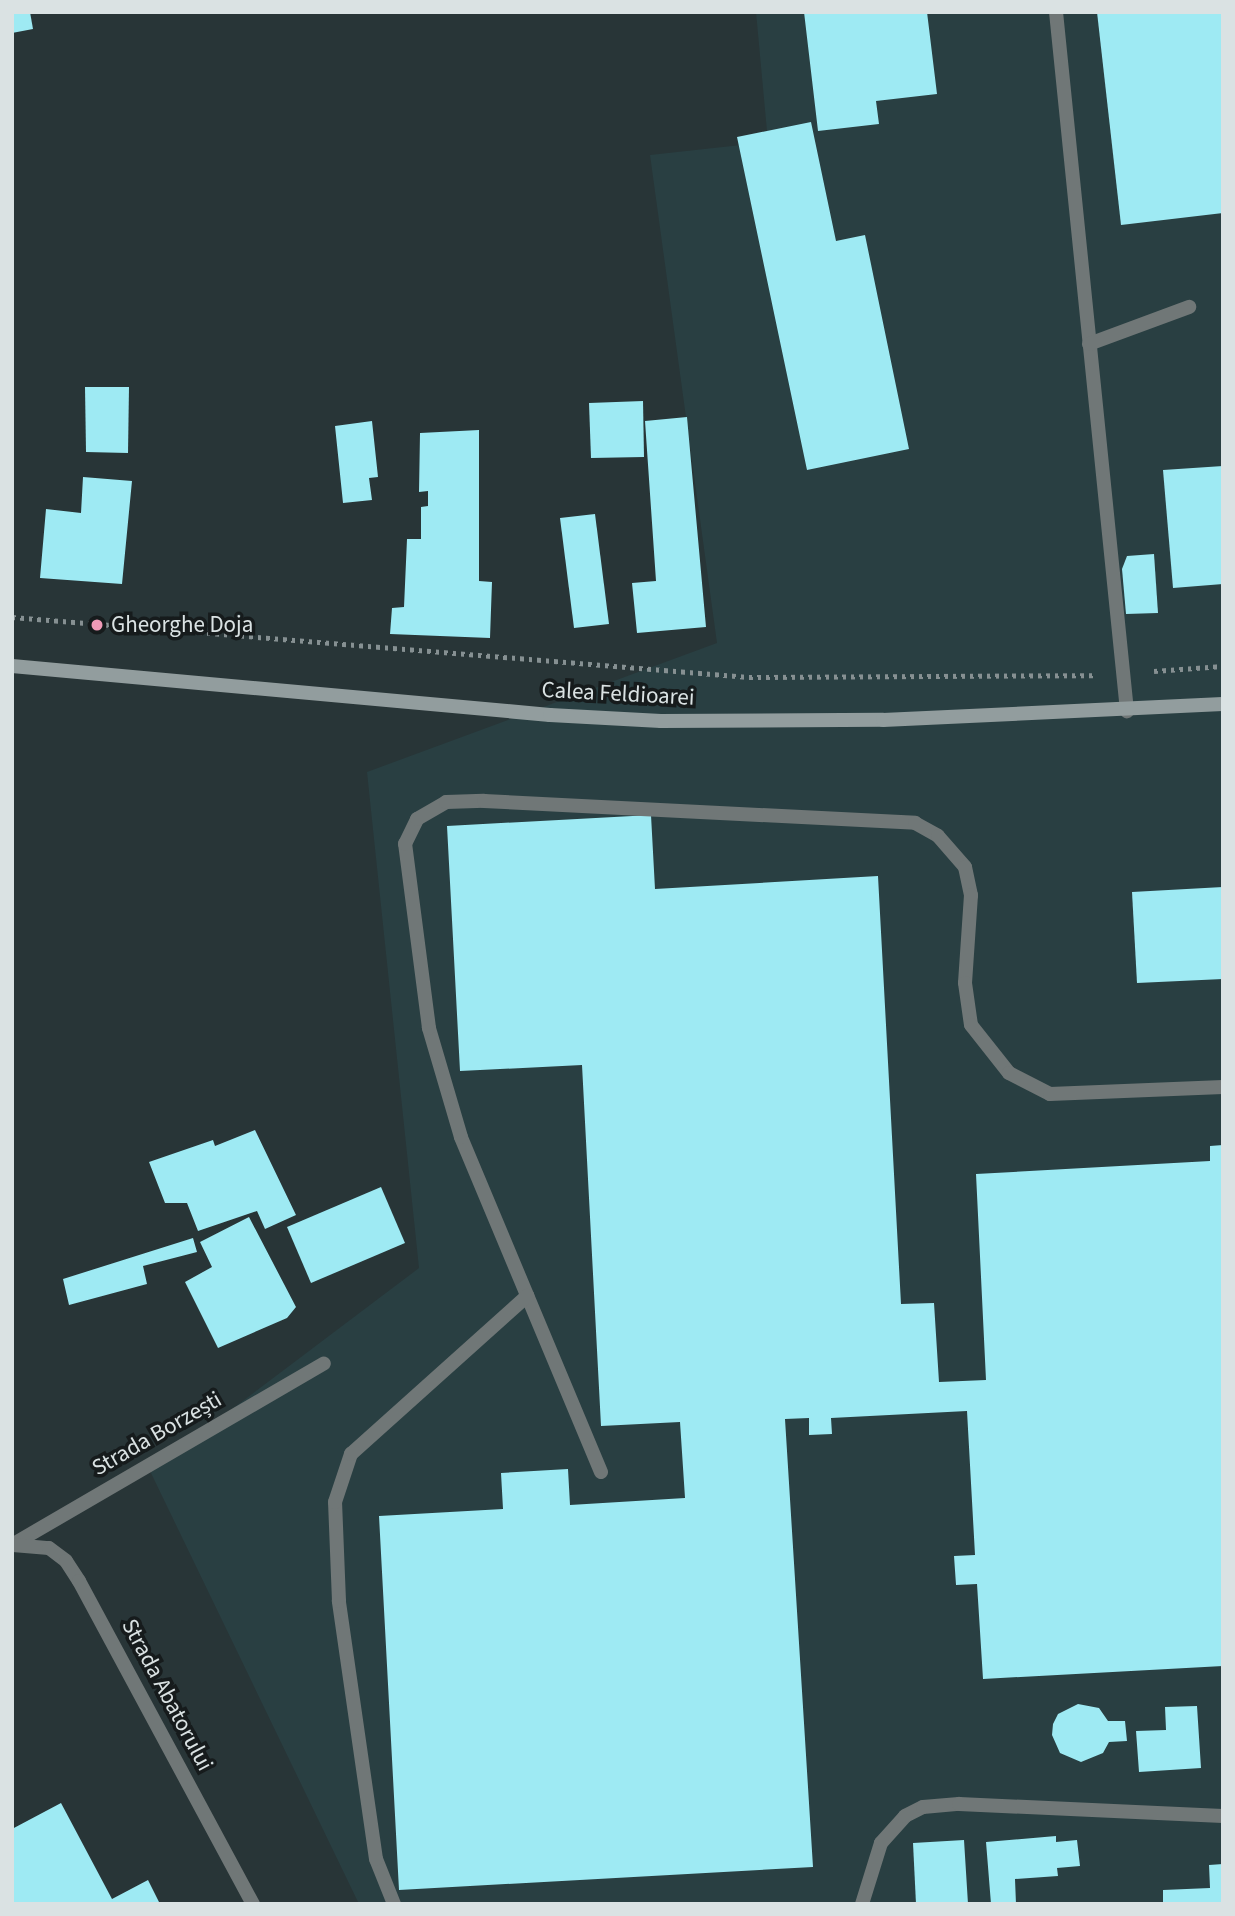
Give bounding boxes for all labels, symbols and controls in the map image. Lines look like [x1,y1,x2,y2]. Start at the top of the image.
place label: Gheorghe Doja [111,611,253,639]
marker: Gheorghe Doja [89,617,105,633]
street label: Calea Feldioarei [541,676,695,712]
street label: Strada Borzești [87,1386,227,1482]
street label: Strada Abatorului [115,1614,219,1776]

